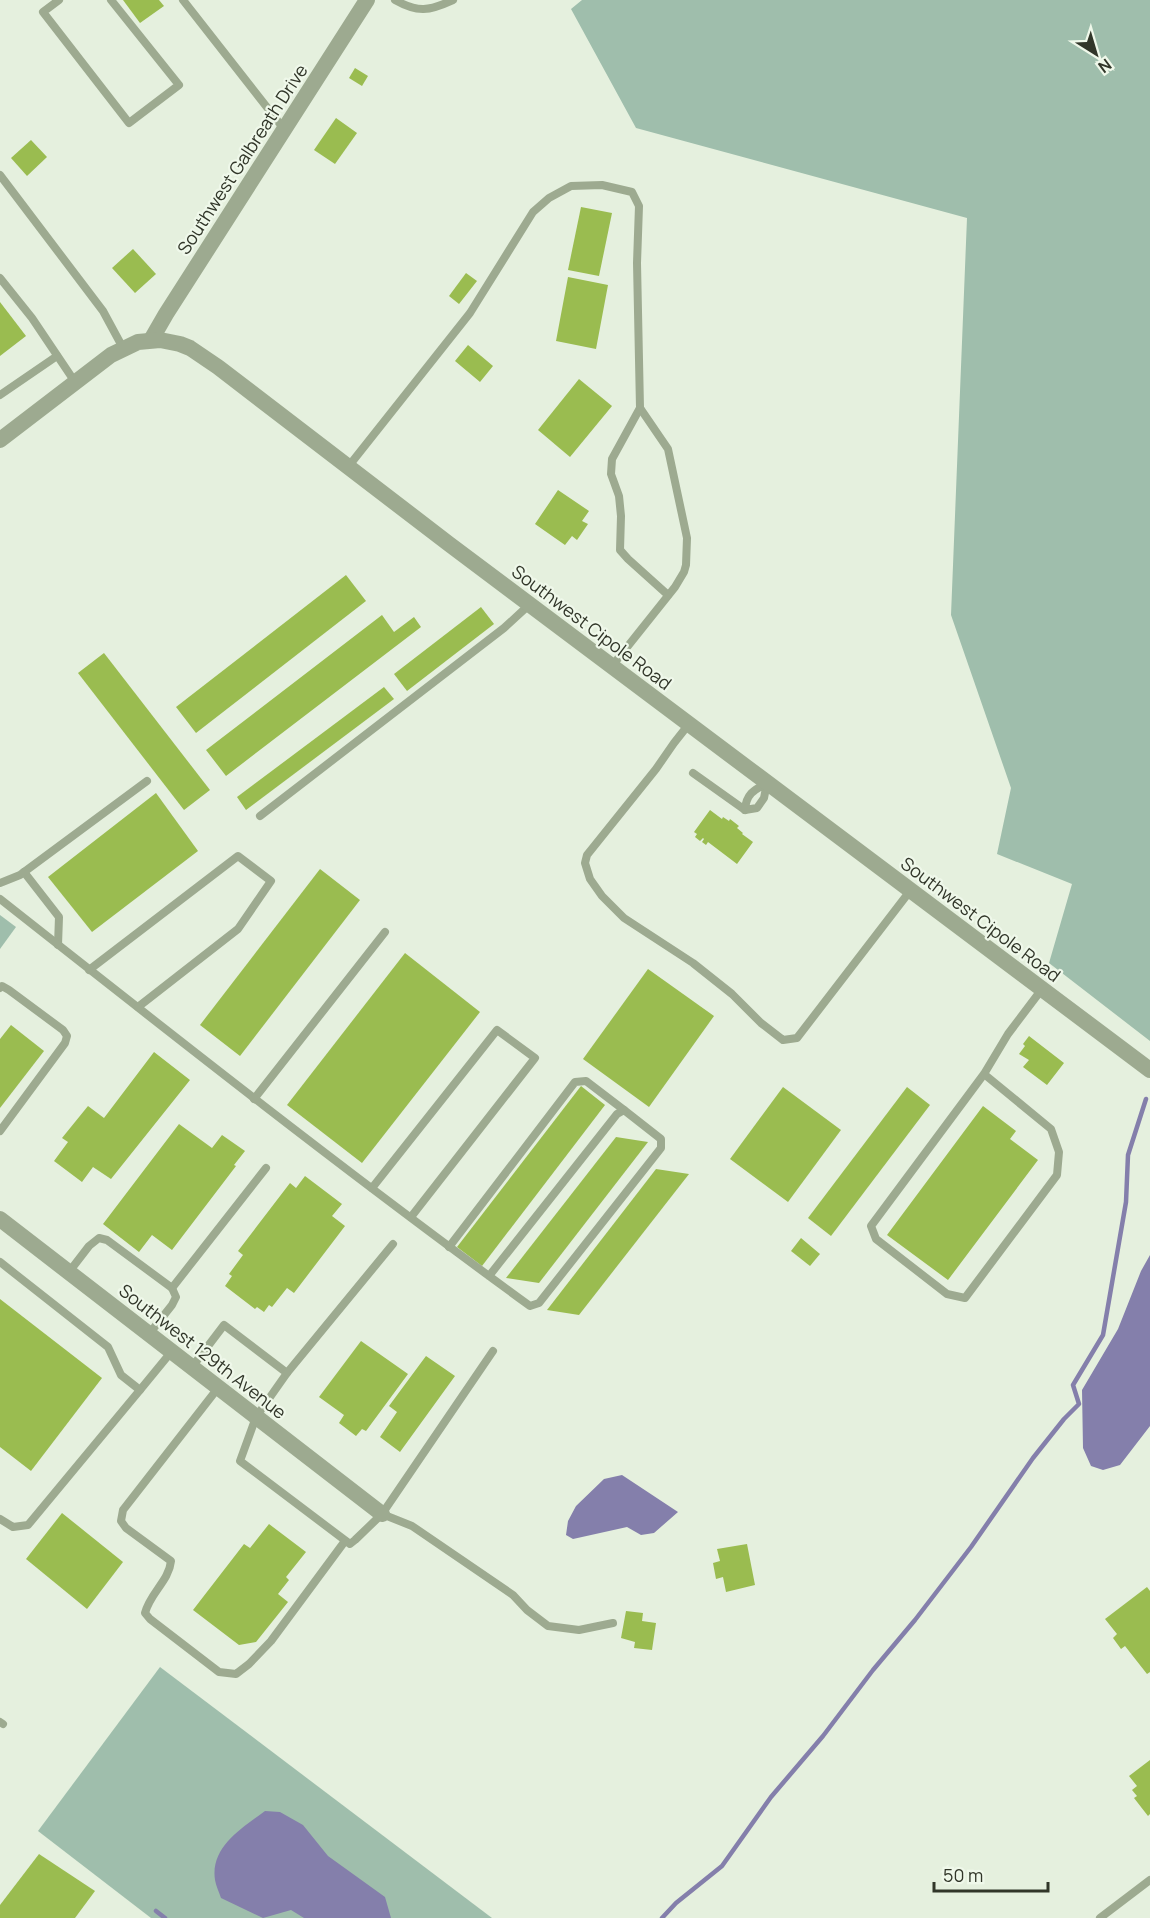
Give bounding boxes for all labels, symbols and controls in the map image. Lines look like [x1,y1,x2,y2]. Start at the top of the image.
north arrow [1066,24,1126,84]
text: N [1094,54,1116,78]
street label: Southwest Galbreath Drive [171,59,313,259]
street label: Southwest Cipole Road [507,559,677,695]
street label: Southwest Cipole Road [896,851,1066,987]
street label: Southwest 129th Avenue [114,1278,292,1424]
scale bar [934,1855,1048,1893]
text: 50 m [943,1863,983,1887]

